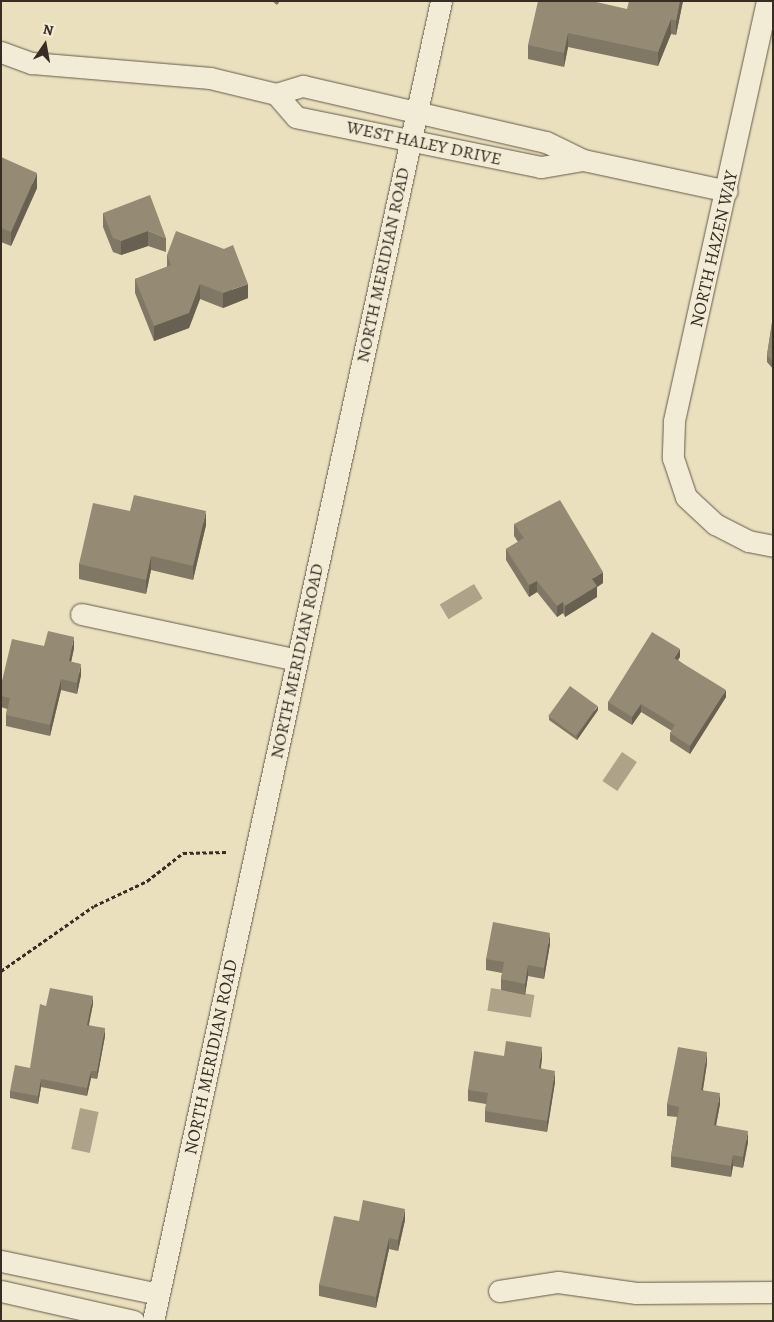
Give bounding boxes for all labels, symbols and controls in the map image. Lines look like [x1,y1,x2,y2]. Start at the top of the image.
text: N [41,19,55,40]
north arrow [20,20,70,70]
street label: WEST HALEY DRIVE [344,116,504,170]
street label: NORTH MERIDIAN ROAD [352,165,414,365]
street label: NORTH HAZEN WAY [685,169,743,329]
street label: NORTH MERIDIAN ROAD [266,561,328,761]
street label: NORTH MERIDIAN ROAD [180,957,242,1157]

